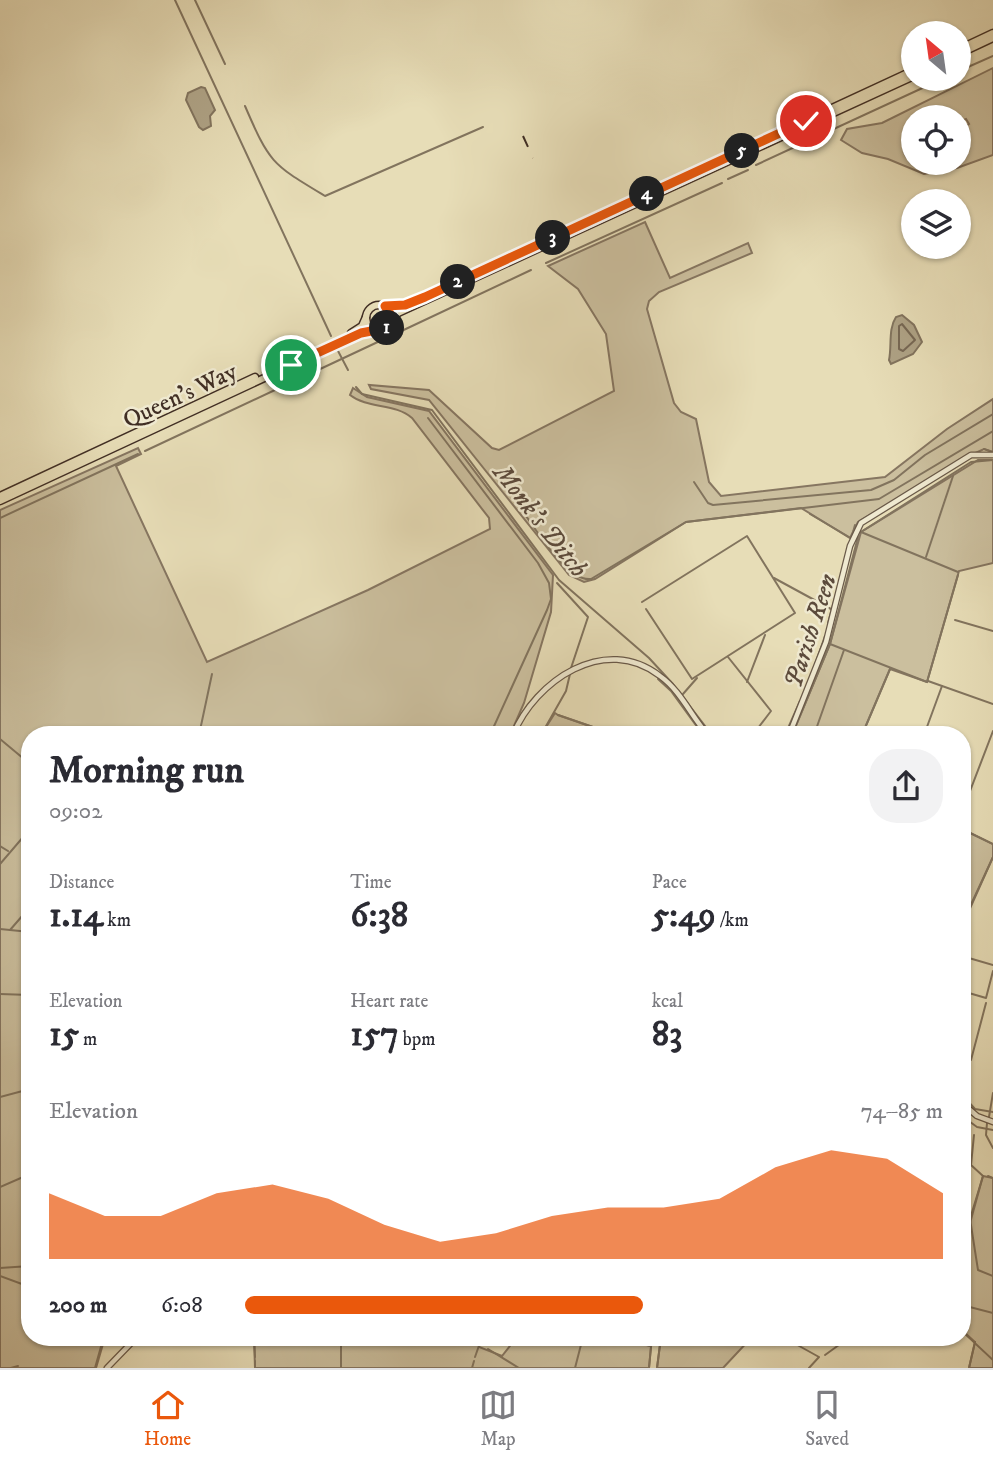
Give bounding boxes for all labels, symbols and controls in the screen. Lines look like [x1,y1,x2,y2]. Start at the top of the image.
north arrow [901,21,971,91]
map controls [901,21,971,259]
pin [776,91,836,151]
icon: check [787,102,825,140]
button: locate [901,105,971,175]
pin: 5 [724,134,760,168]
text: 5 [737,139,746,162]
pin: 4 [630,176,664,212]
text: 4 [641,182,652,205]
button: layers [901,189,971,259]
pin: 3 [536,220,570,256]
text: 3 [549,226,556,249]
pin: 2 [440,264,476,300]
text: 2 [453,270,462,293]
pin: 1 [370,310,404,346]
text: 1 [383,316,390,339]
pin [261,335,321,395]
icon: arrive [272,346,310,384]
street label: Queen's Way [118,356,242,436]
water label: Monk's Ditch [484,456,595,585]
water label: Parish Reen [777,570,845,692]
text: Morning run [49,747,244,795]
button: share [869,749,943,823]
text: 09:02 [49,797,103,826]
text: Distance [49,871,114,894]
text: Time [350,871,392,894]
text: Pace [652,871,687,894]
text: 1.14 [49,894,103,938]
text: 6:38 [350,894,408,938]
text: 5:49 [652,894,716,938]
text: km [103,909,131,932]
text: /km [716,909,749,932]
text: Elevation [49,990,123,1013]
text: Heart rate [350,990,428,1013]
text: kcal [652,990,683,1013]
text: 15 [49,1013,79,1057]
text: 157 [350,1013,399,1057]
text: 83 [652,1013,682,1057]
text: m [79,1028,97,1051]
text: bpm [399,1028,436,1051]
text: Elevation [49,1097,138,1126]
text: 74–85 m [861,1097,943,1126]
text: 200 m [49,1291,107,1320]
text: 6:08 [161,1291,203,1320]
tab: Home [144,1386,191,1451]
tab: Map [479,1386,517,1451]
tab: Saved [805,1386,849,1451]

